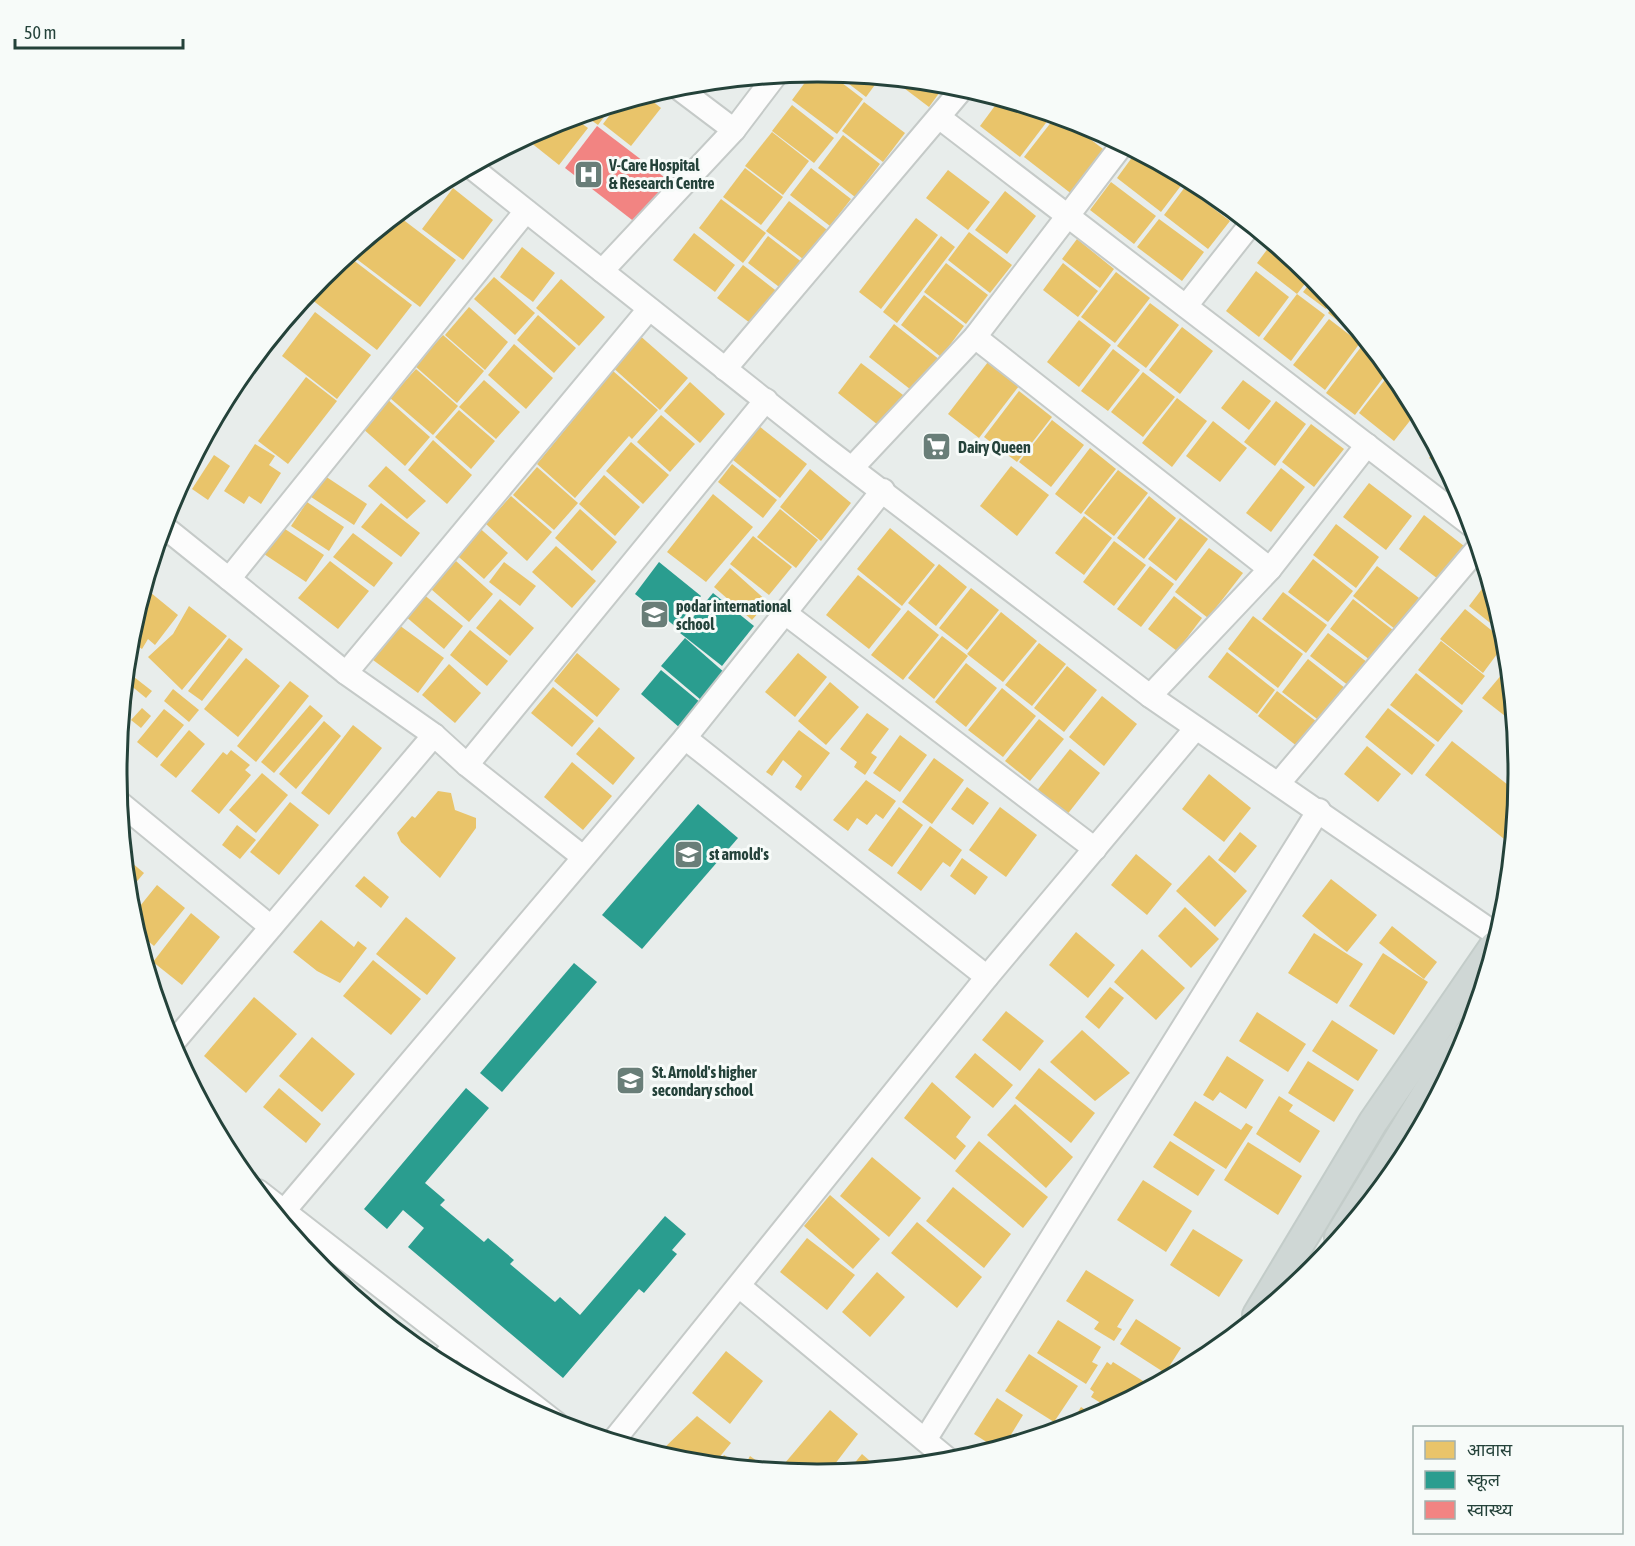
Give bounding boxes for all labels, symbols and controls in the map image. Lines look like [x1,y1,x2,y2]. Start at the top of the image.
scale bar [15,12,183,50]
text: 50 m [24,22,56,43]
place label: V-Care Hospital & Research Centre [608,156,715,192]
hospital icon: V-Care Hospital & Research Centre [572,158,604,190]
supermarket icon: Dairy Queen [921,431,953,463]
place label: Dairy Queen [958,438,1031,456]
place label: podar international school [676,597,792,633]
school or university icon: podar international school [639,599,671,631]
school or university icon: st arnold's [672,838,704,870]
place label: st arnold's [709,845,769,863]
place label: St. Arnold's higher secondary school [652,1063,757,1099]
school or university icon: St. Arnold's higher secondary school [615,1065,647,1097]
legend [1413,1426,1623,1534]
text: आवास [1467,1439,1513,1460]
text: स्कूल [1467,1469,1501,1492]
text: स्वास्थ्य [1467,1499,1513,1520]

